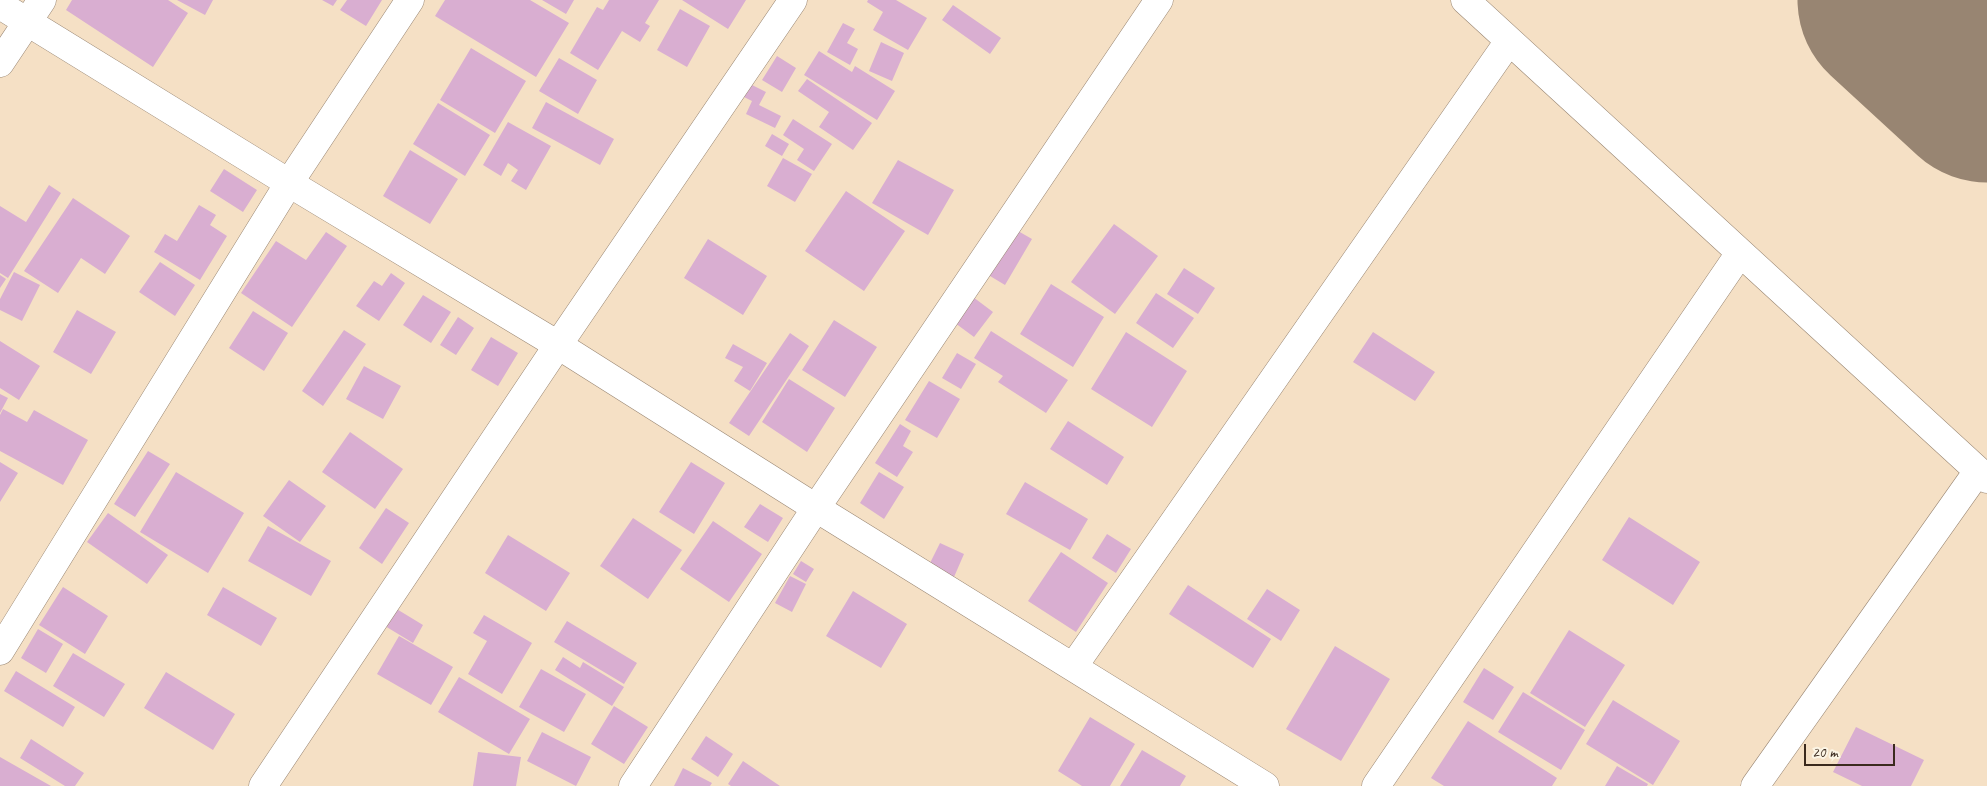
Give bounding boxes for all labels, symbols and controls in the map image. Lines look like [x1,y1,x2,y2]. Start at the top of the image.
scale bar [1807,734,1898,766]
text: 20 m [1812,743,1838,762]

